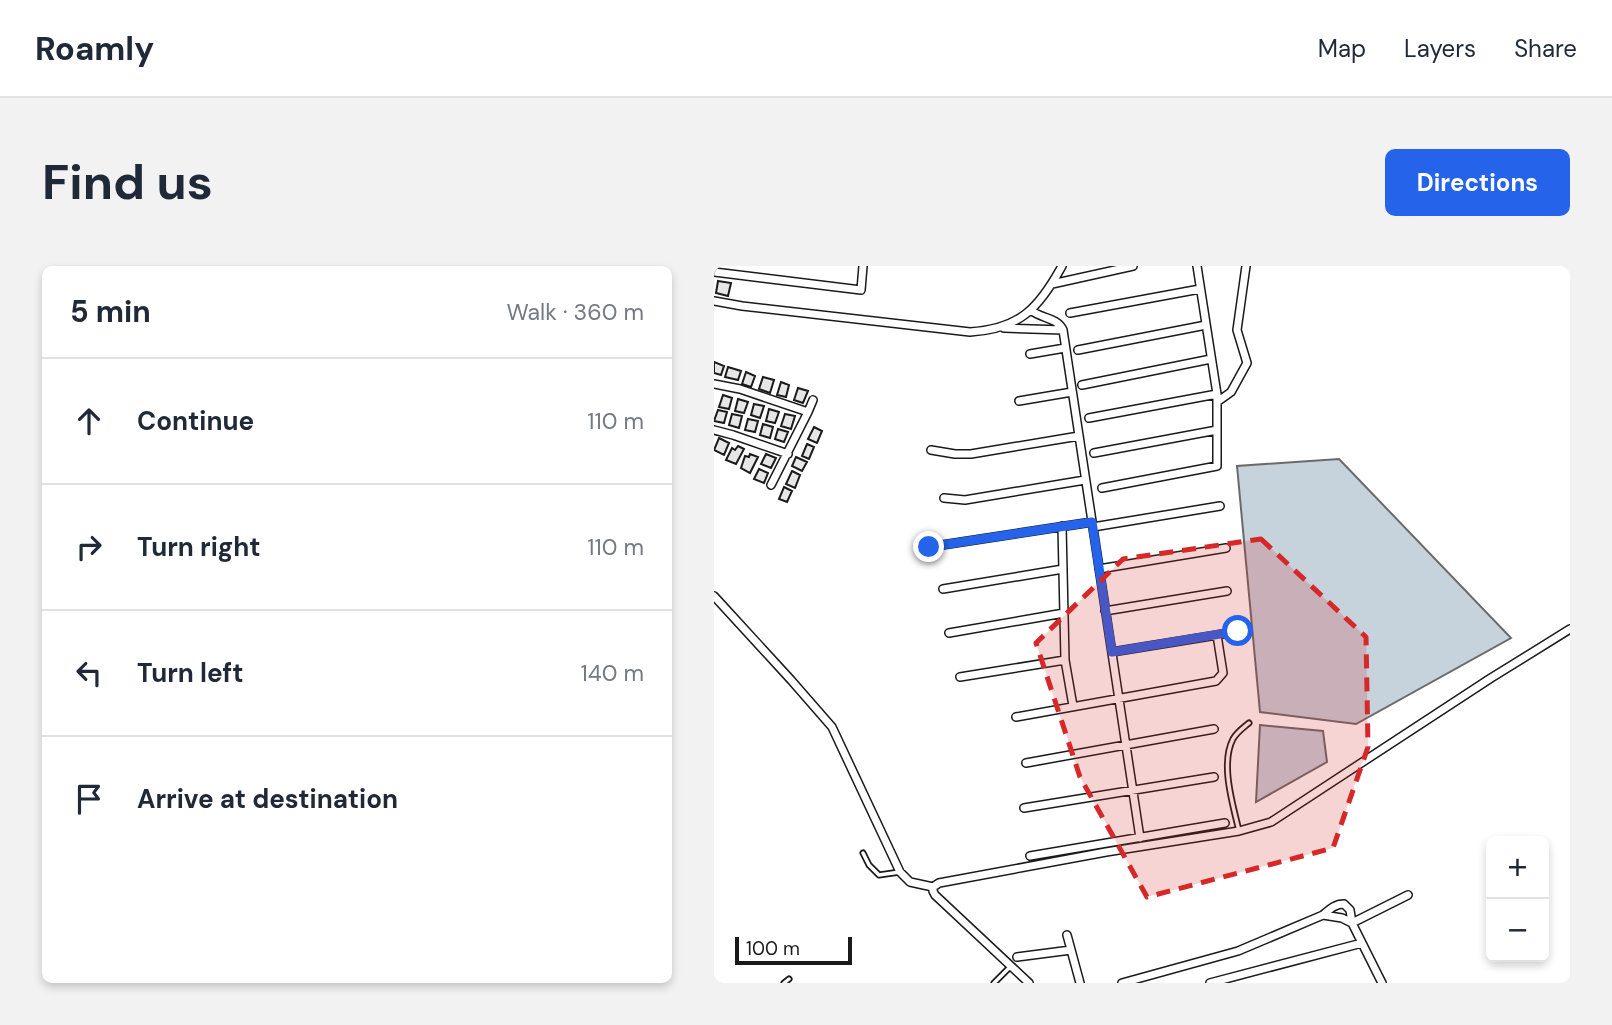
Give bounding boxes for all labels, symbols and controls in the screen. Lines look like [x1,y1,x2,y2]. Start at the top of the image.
text: Roamly [35,27,154,70]
text: Map [1318,33,1366,64]
text: Layers [1404,33,1476,64]
text: Share [1514,33,1577,64]
button: Directions [1385,149,1570,216]
text: Find us [42,150,213,214]
text: 5 min [70,292,151,331]
text: Walk · 360 m [506,297,644,327]
icon: ahead [70,402,108,440]
text: Continue [137,404,254,438]
text: 110 m [587,406,644,436]
icon: right [70,528,108,566]
text: Turn right [137,530,261,564]
route end [913,531,944,562]
text: 110 m [587,532,644,562]
route start [1222,615,1253,646]
icon: left [70,654,108,692]
text: Turn left [137,656,244,690]
text: 140 m [581,658,644,688]
icon: arrive [70,780,108,818]
text: Arrive at destination [137,782,398,816]
map controls [1486,836,1549,962]
button: + [1486,836,1549,899]
button: − [1486,899,1549,962]
scale bar [735,934,852,966]
text: 100 m [746,936,800,961]

